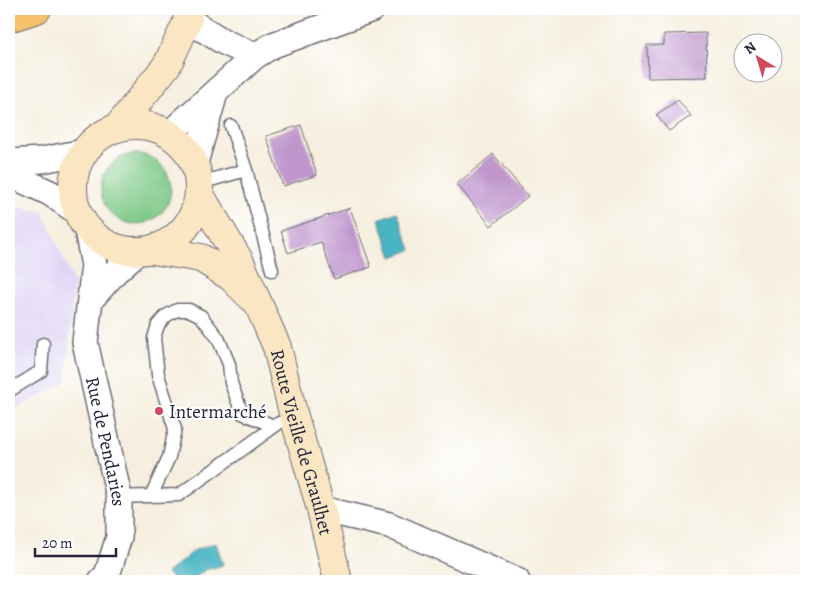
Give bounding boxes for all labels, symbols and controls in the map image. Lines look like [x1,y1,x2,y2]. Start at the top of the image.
north arrow [732,32,782,82]
text: N [740,38,760,59]
street label: Route Vieille de Graulhet [264,347,339,538]
street label: Rue de Pendaries [79,374,131,506]
place label: Intermarché [169,399,267,425]
marker: Intermarché [153,405,165,417]
scale bar [35,525,116,557]
text: 20 m [42,533,73,553]

